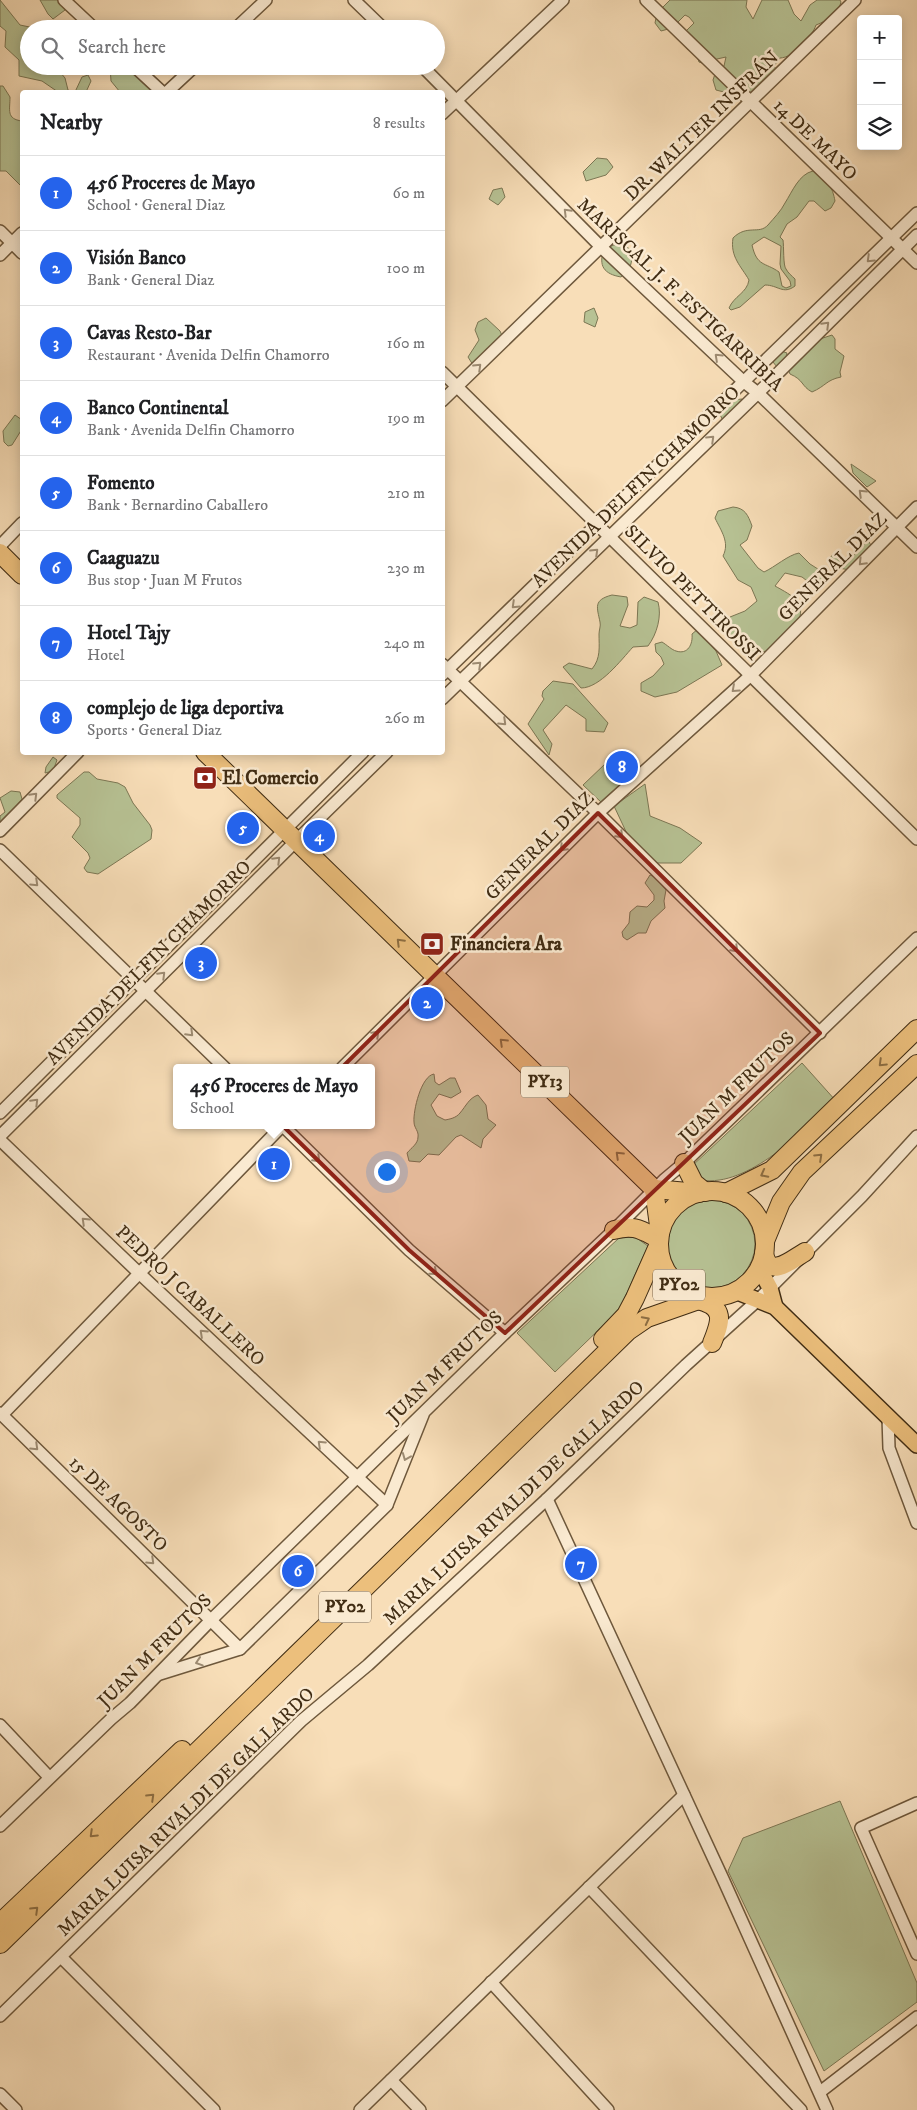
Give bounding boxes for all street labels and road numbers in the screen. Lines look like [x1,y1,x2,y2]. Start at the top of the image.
street label: DR. WALTER INSFRÁN [618,45,784,206]
street label: 14 DE MAYO [768,94,862,186]
street label: MARISCAL J. F. ESTIGARRIBIA [572,193,788,397]
street label: AVENIDA DELFIN CHAMORRO [527,381,745,593]
street label: GENERAL DIAZ [774,508,892,626]
street label: SILVIO PETTIROSSI [619,520,765,666]
street label: GENERAL DIAZ [481,787,599,905]
street label: AVENIDA DELFIN CHAMORRO [42,856,256,1070]
street label: JUAN M FRUTOS [673,1027,800,1150]
road number: PY13 [521,1066,569,1098]
street label: PEDRO J CABALLERO [111,1221,269,1371]
road number: PY02 [653,1270,705,1300]
street label: JUAN M FRUTOS [381,1306,508,1429]
street label: MARIA LUISA RIVALDI DE GALLARDO [379,1376,649,1630]
street label: 15 DE AGOSTO [64,1451,172,1557]
street label: JUAN M FRUTOS [92,1589,217,1714]
road number: PY02 [319,1591,371,1622]
street label: MARIA LUISA RIVALDI DE GALLARDO [53,1683,319,1941]

